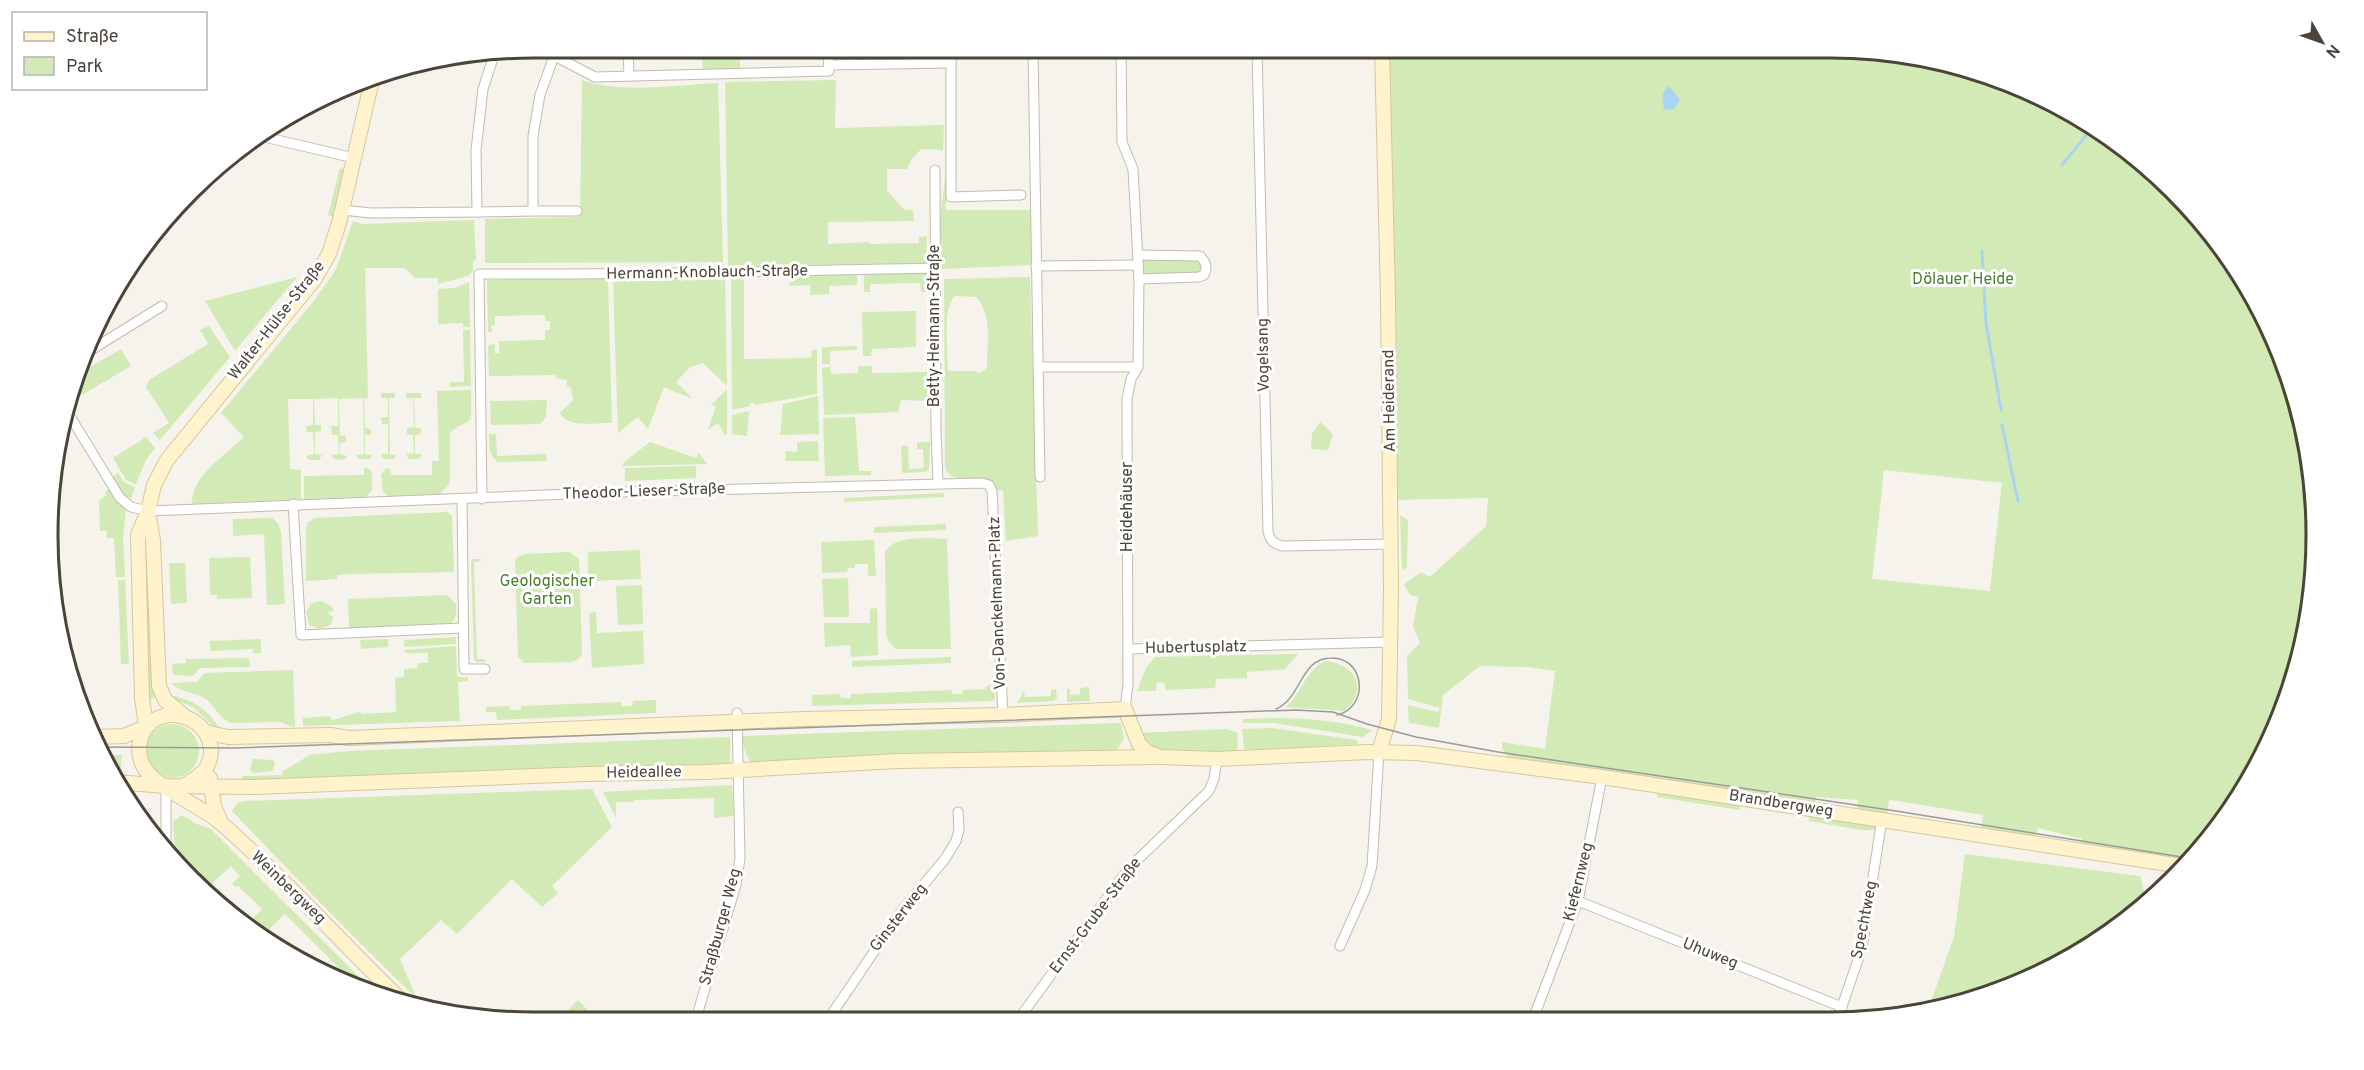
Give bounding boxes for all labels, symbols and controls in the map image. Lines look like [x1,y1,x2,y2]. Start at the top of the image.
legend [12,12,207,90]
north arrow [2292,12,2352,72]
text: Straße [66,26,118,49]
text: N [2321,40,2343,61]
text: Park [66,56,103,79]
street label: Betty-Heimann-Straße [925,245,945,407]
street label: Walter-Hülse-Straße [224,257,330,385]
street label: Hermann-Knoblauch-Straße [606,261,808,285]
park label: Dölauer Heide [1912,270,2014,290]
street label: Vogelsang [1253,318,1275,392]
street label: Am Heiderand [1379,350,1401,452]
street label: Heidehäuser [1118,462,1138,552]
street label: Theodor-Lieser-Straße [562,479,726,505]
street label: Von-Danckelmann-Platz [985,516,1011,690]
park label: Geologischer Garten [500,572,594,610]
street label: Hubertusplatz [1145,637,1247,659]
street label: Heideallee [606,762,682,784]
street label: Brandbergweg [1727,786,1835,822]
street label: Kiefernweg [1560,840,1598,924]
street label: Weinbergweg [246,847,330,929]
street label: Ernst-Grube-Straße [1046,854,1146,978]
street label: Straßburger Weg [696,866,746,988]
street label: Spechtweg [1848,879,1882,961]
street label: Ginsterweg [866,880,932,956]
street label: Uhuweg [1679,934,1741,974]

